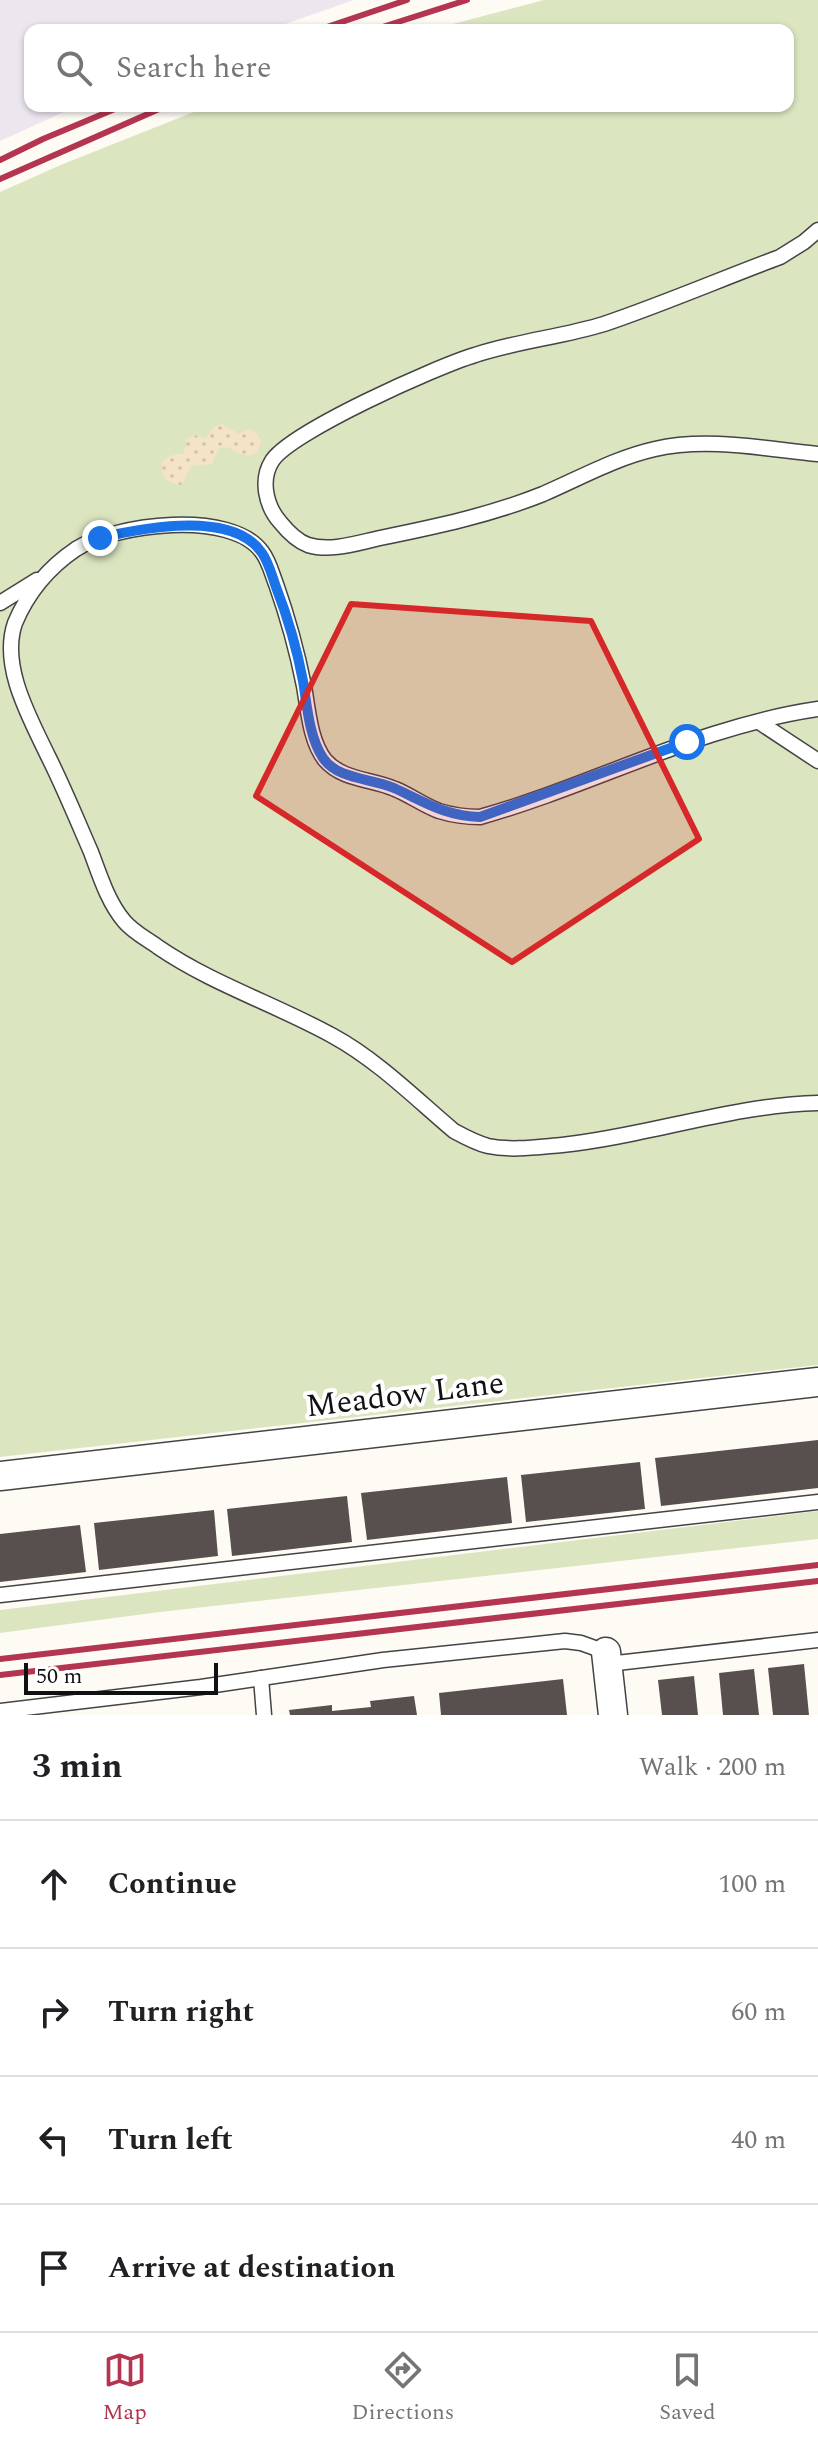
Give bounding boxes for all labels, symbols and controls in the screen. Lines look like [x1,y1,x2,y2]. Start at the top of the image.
search box [24,24,794,112]
text: Search here [116,45,272,91]
icon: search [52,46,96,90]
route end [82,520,118,556]
route start [669,724,705,760]
street label: Meadow Lane [303,1359,507,1431]
scale bar [24,1659,218,1695]
text: 50 m [36,1660,82,1693]
text: 3 min [32,1741,122,1793]
text: Walk · 200 m [639,1747,786,1787]
text: Continue [108,1861,237,1907]
icon: ahead [32,1862,76,1906]
text: 100 m [718,1864,786,1904]
text: Turn right [108,1989,254,2035]
icon: right [32,1990,76,2034]
text: 60 m [731,1992,786,2032]
text: Turn left [108,2117,233,2163]
icon: left [32,2118,76,2162]
text: 40 m [731,2120,786,2160]
text: Arrive at destination [108,2245,395,2291]
icon: arrive [32,2246,76,2290]
tab: Map [102,2348,147,2429]
tab: Directions [352,2348,454,2429]
tab: Saved [659,2348,716,2429]

